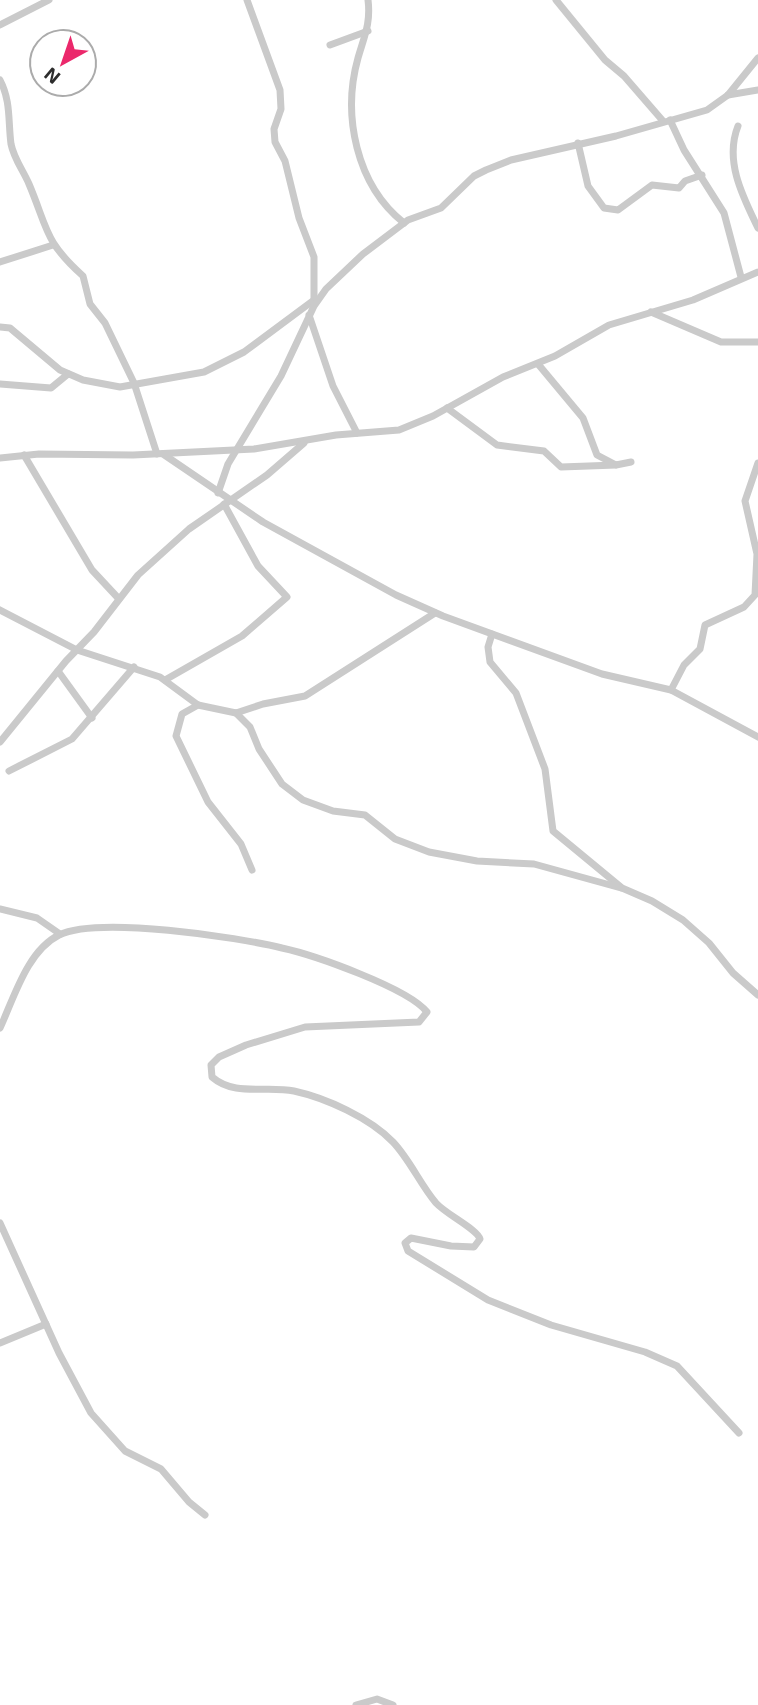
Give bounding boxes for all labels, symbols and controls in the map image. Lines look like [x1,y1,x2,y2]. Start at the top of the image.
north arrow [28,28,98,98]
text: N [39,63,64,90]

